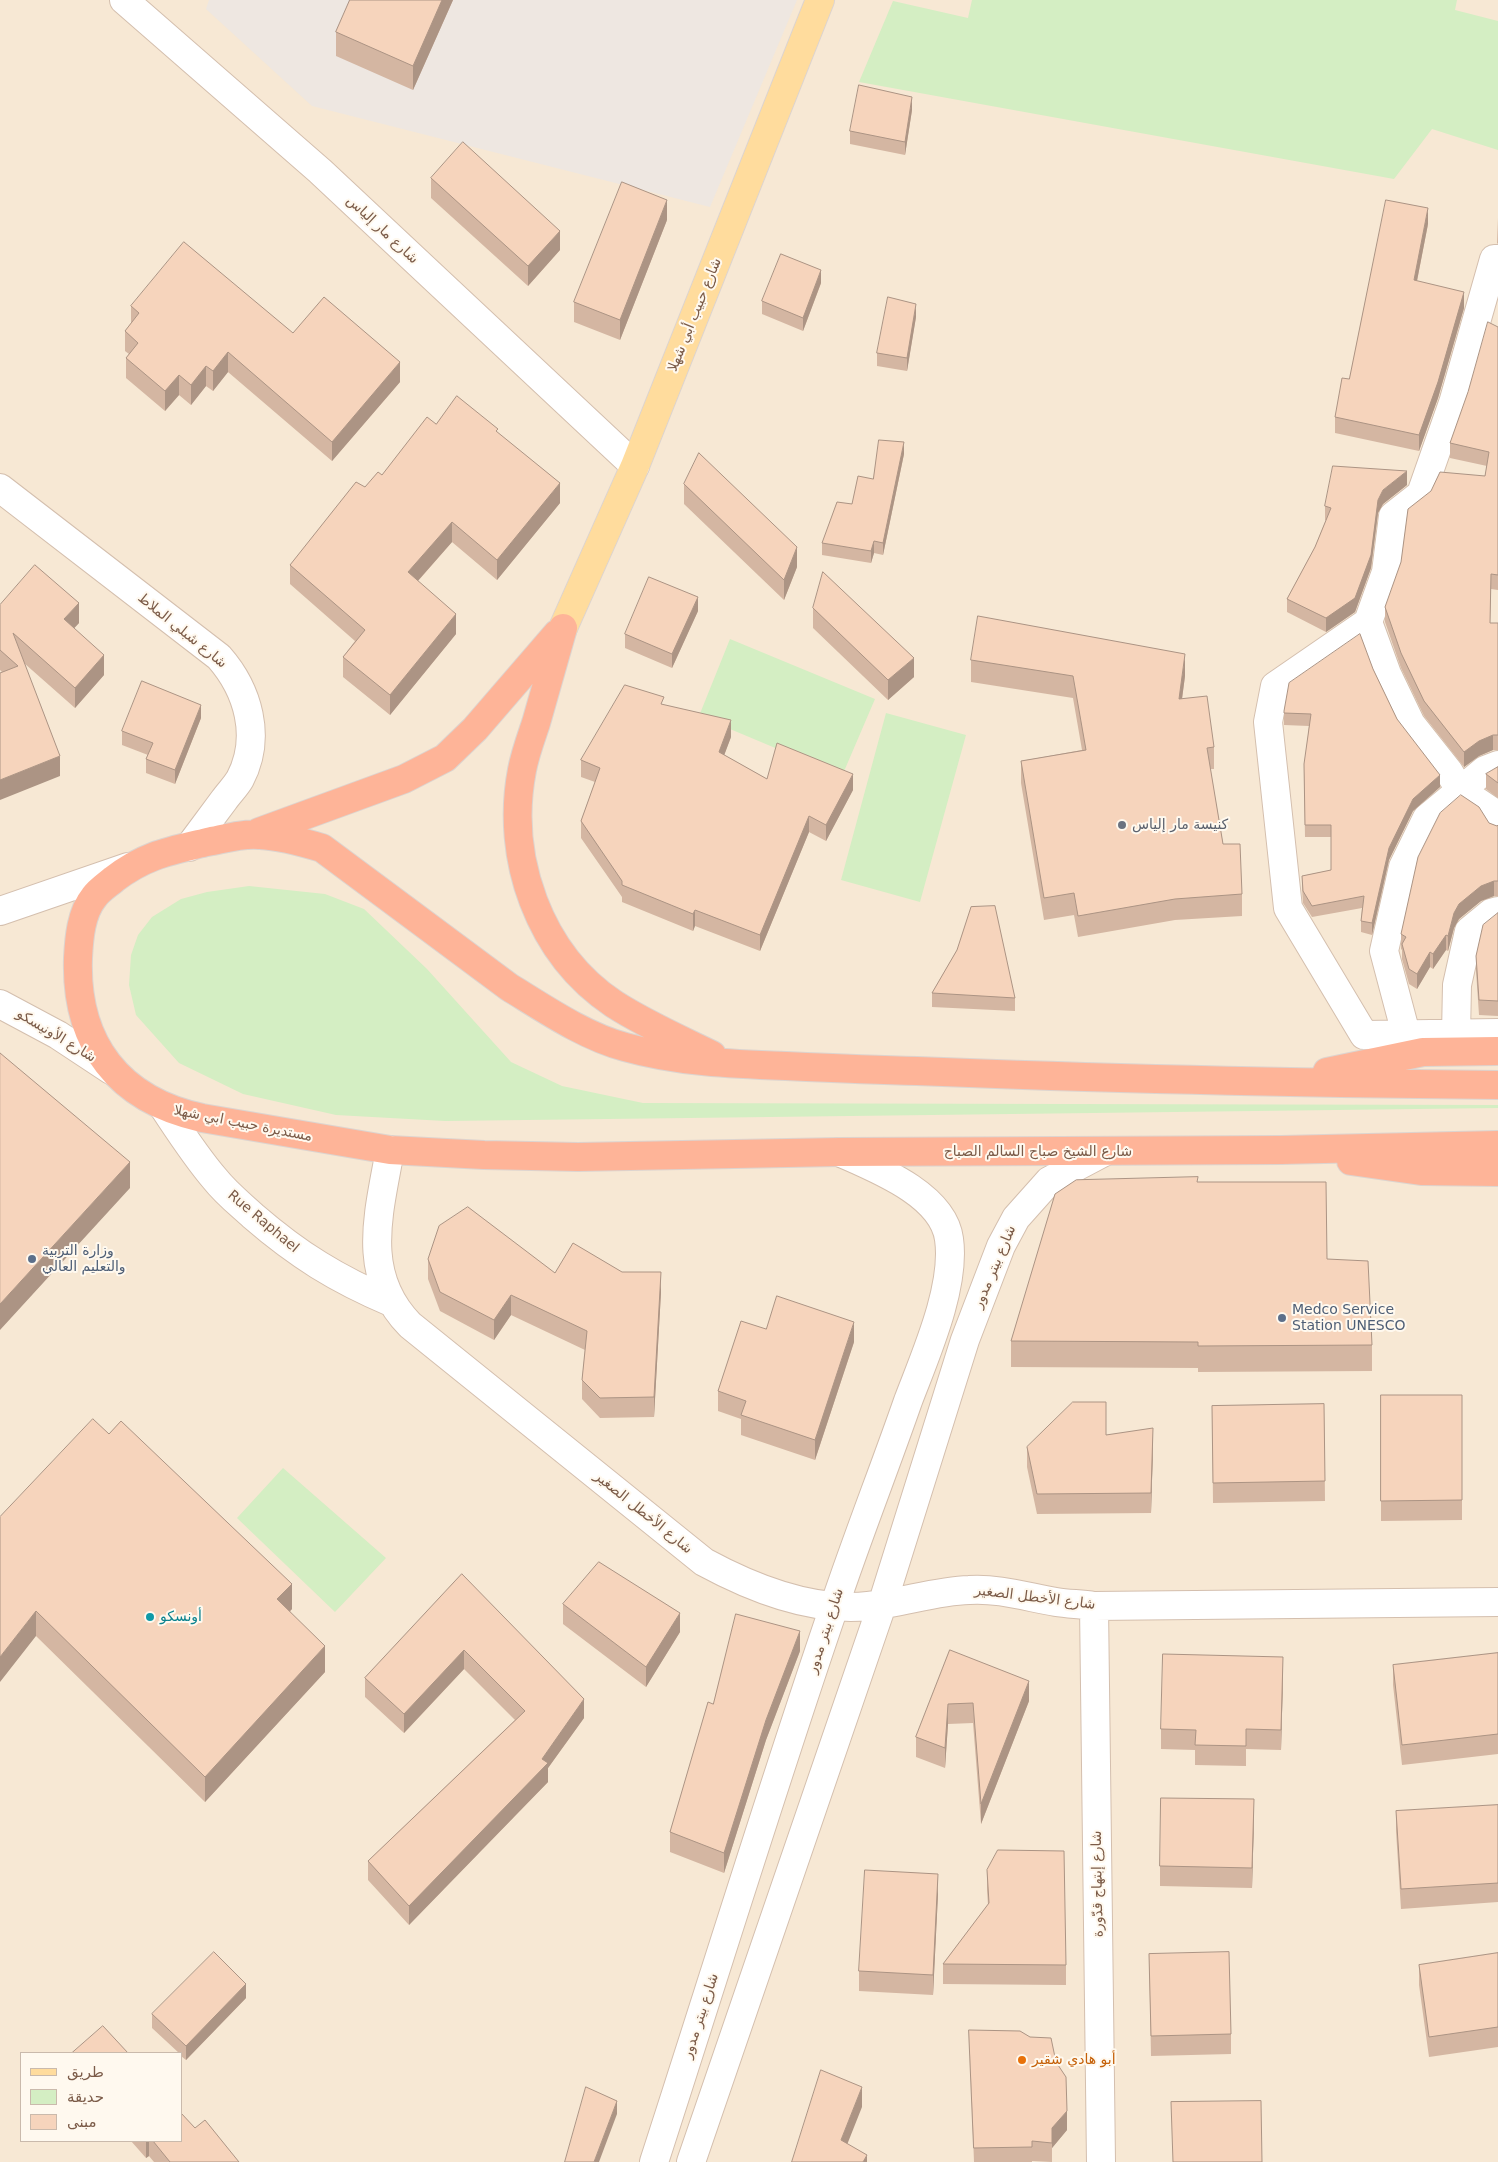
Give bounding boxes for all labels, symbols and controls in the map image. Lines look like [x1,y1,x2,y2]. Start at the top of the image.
street label: شارع مار إلياس [343,192,421,268]
street label: شارع حبيب أبي شهلا [664,256,726,374]
street label: شارع شبلي الملاط [134,590,230,672]
place label: كنيسة مار إلياس [1132,817,1228,833]
marker: كنيسة مار إلياس [1116,819,1128,831]
street label: شارع الأونيسكو [13,1006,99,1066]
street label: مستديرة حبيب ابي شهلا [172,1102,314,1146]
street label: شارع الشيخ صباح السالم الصباح [944,1144,1132,1160]
street label: Rue Raphael [224,1187,302,1257]
street label: شارع بيتر مدور [970,1223,1020,1311]
place label: وزارة التربية والتعليم العالي [42,1243,126,1276]
marker: وزارة التربية والتعليم العالي [26,1253,38,1265]
place label: Medco Service Station UNESCO [1292,1302,1405,1334]
marker: Medco Service Station UNESCO [1276,1312,1288,1324]
street label: شارع الأخطل الصغير [590,1468,696,1558]
street label: شارع الأخطل الصغير [974,1582,1096,1614]
street label: شارع بيتر مدور [804,1586,848,1676]
place label: أونسكو [160,1609,202,1625]
marker: أونسكو [144,1611,156,1623]
street label: شارع إبتهاج قدّورة [1089,1831,1107,1937]
street label: شارع بيتر مدور [679,1971,723,2061]
legend [20,2052,182,2142]
place label: أبو هادي شقير [1032,2052,1116,2068]
marker: أبو هادي شقير [1016,2054,1028,2066]
text: طريق [67,2063,104,2081]
text: حديقة [67,2088,104,2106]
text: مبنى [67,2113,97,2131]

